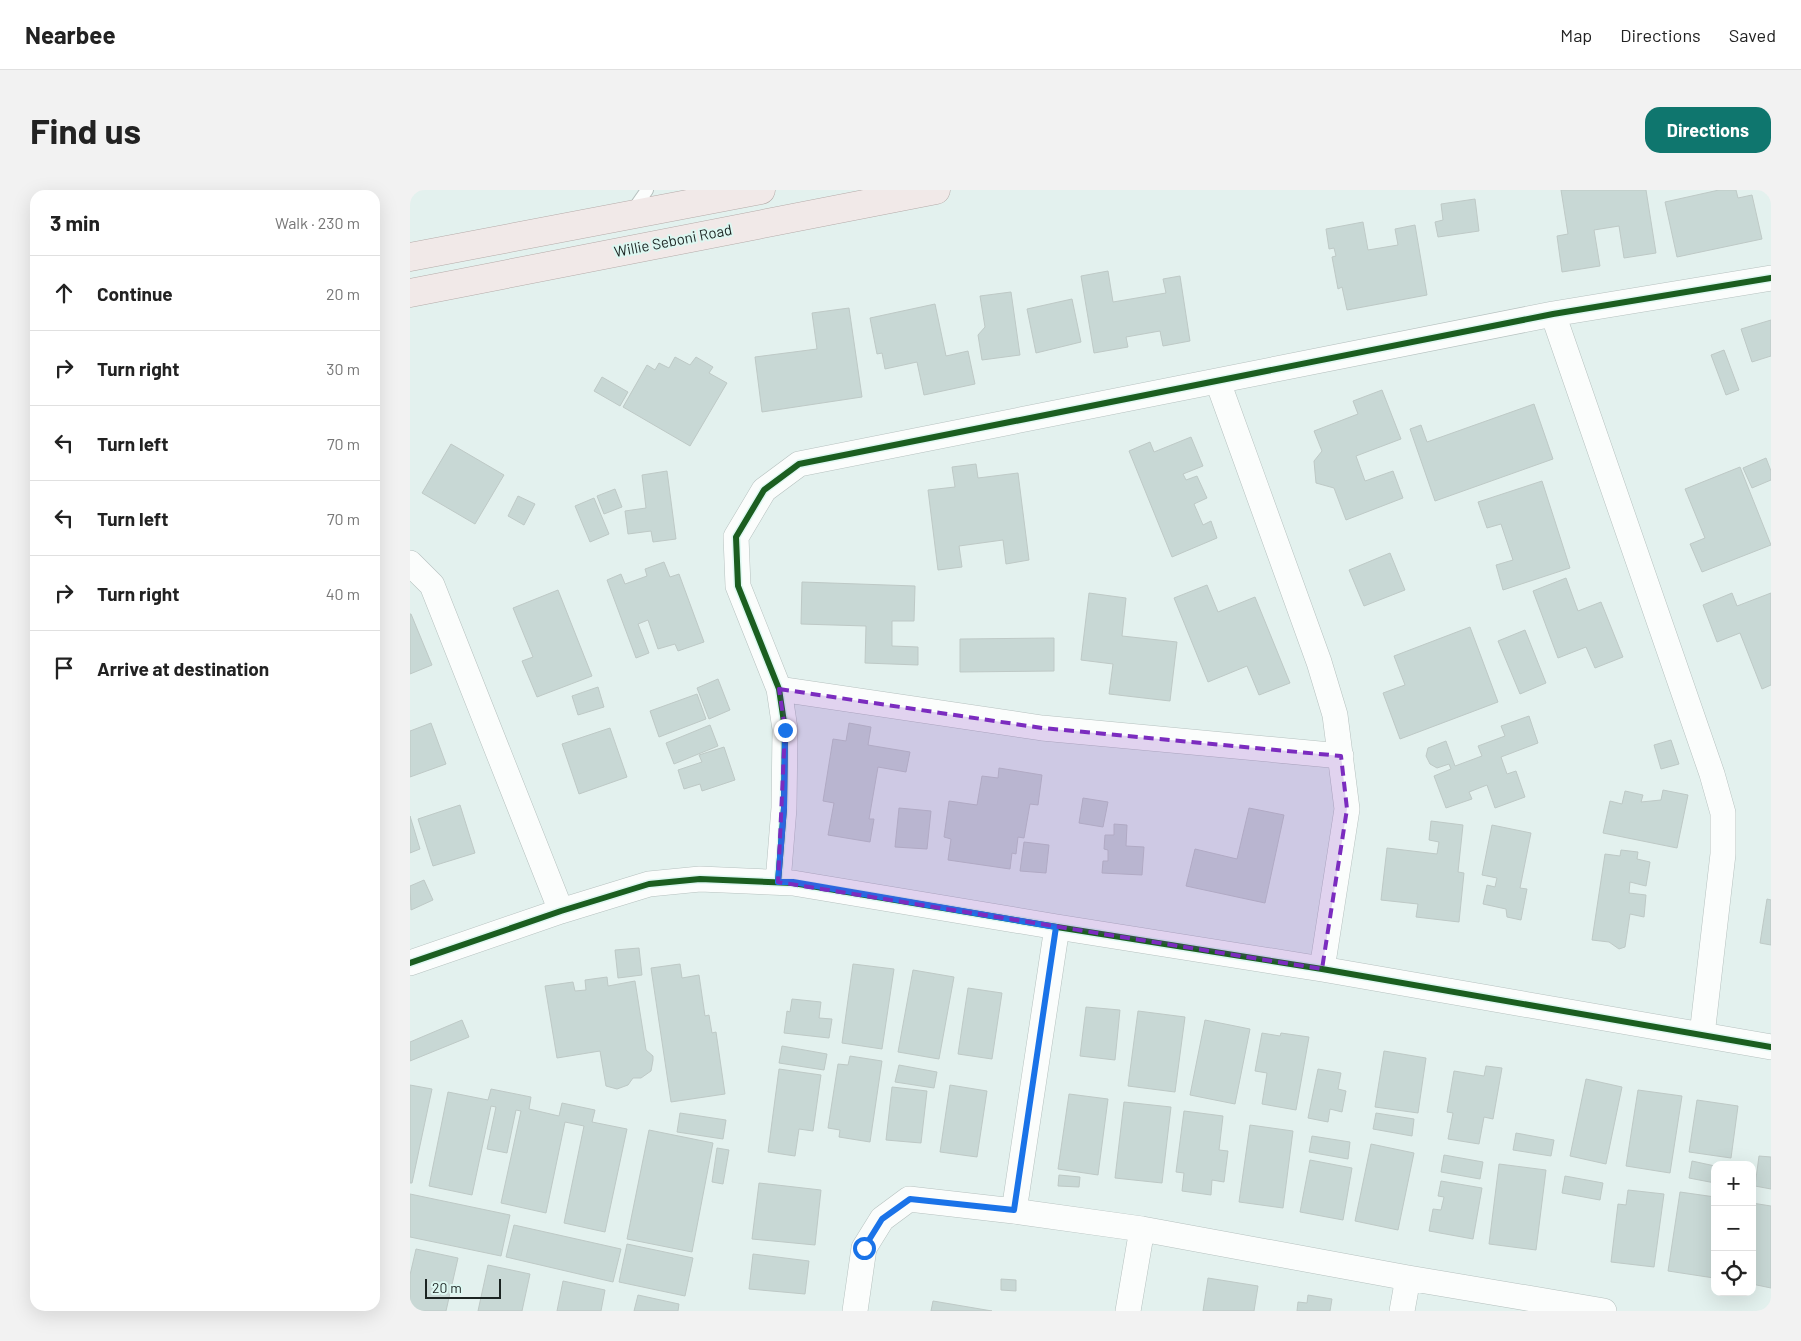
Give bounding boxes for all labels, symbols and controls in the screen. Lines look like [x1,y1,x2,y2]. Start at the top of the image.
text: Nearbee [25,20,116,49]
text: Map [1560,24,1592,46]
text: Directions [1620,24,1701,46]
text: Saved [1729,24,1776,46]
button: Directions [1645,107,1771,153]
text: Find us [30,109,141,151]
text: 3 min [50,210,100,235]
text: Walk · 230 m [275,213,360,232]
street label: Willie Seboni Road [612,220,733,260]
icon: ahead [50,279,78,307]
text: Continue [97,282,173,305]
text: 20 m [326,284,360,303]
icon: right [50,354,78,382]
text: Turn right [97,357,179,380]
text: 30 m [326,359,360,378]
icon: left [50,429,78,457]
text: Turn left [97,432,168,455]
text: 70 m [327,434,360,453]
icon: left [50,504,78,532]
text: Turn left [97,507,168,530]
text: 70 m [327,509,360,528]
icon: right [50,579,78,607]
text: Turn right [97,582,179,605]
text: 40 m [326,584,360,603]
icon: arrive [50,654,78,682]
text: Arrive at destination [97,657,269,680]
route end [774,719,797,742]
map controls [1711,1161,1756,1296]
button: + [1711,1161,1756,1206]
button: − [1711,1206,1756,1251]
route start [853,1237,876,1260]
button: locate [1711,1251,1756,1296]
scale bar [425,1276,501,1299]
text: 20 m [432,1279,462,1296]

